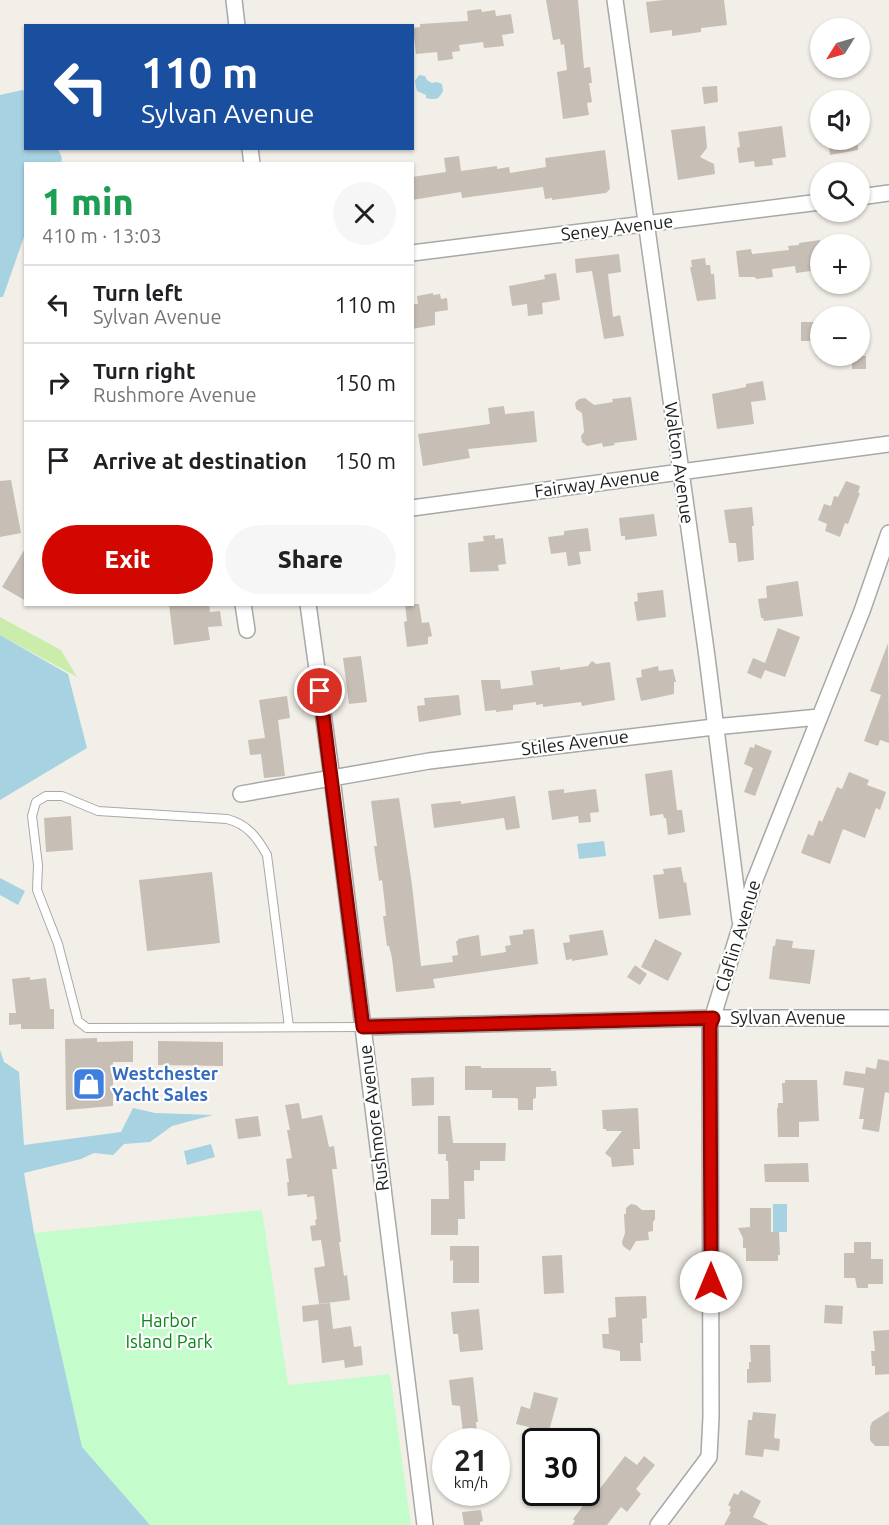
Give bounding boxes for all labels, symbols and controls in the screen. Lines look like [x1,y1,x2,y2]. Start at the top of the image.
north arrow [810,18,870,78]
map controls [810,18,870,366]
icon: left [42,48,120,126]
text: 110 m [141,49,258,96]
button: sound [810,90,870,150]
text: Sylvan Avenue [141,98,314,128]
button: search [810,162,870,222]
text: 1 min [42,181,134,222]
button: close [333,182,396,245]
street label: Seney Avenue [560,210,674,244]
text: 410 m · 13:03 [42,224,162,247]
button: + [810,234,870,294]
text: Turn left [93,280,183,305]
icon: left [42,288,75,321]
text: 110 m [335,292,396,317]
text: Sylvan Avenue [93,305,221,328]
button: − [810,306,870,366]
text: Turn right [93,358,195,383]
icon: right [42,366,75,399]
text: 150 m [335,370,396,395]
text: Rushmore Avenue [93,383,257,406]
street label: Walton Avenue [662,401,698,525]
icon: arrive [42,444,75,477]
text: Arrive at destination [93,448,307,473]
text: 150 m [335,448,396,473]
street label: Fairway Avenue [533,463,661,501]
button: Exit [42,525,213,594]
button: Share [225,525,396,594]
pin [294,665,345,716]
icon: arrive [303,674,336,707]
street label: Stiles Avenue [520,725,630,759]
street label: Claflin Avenue [711,877,764,994]
street label: Sylvan Avenue [730,1007,846,1027]
street label: Rushmore Avenue [354,1044,392,1192]
place label: Westchester Yacht Sales [112,1063,219,1104]
shop icon: Westchester Yacht Sales [71,1066,107,1102]
position arrow [679,1250,743,1314]
park label: Harbor Island Park [125,1310,213,1351]
speed limit sign: 30 [522,1428,600,1506]
text: 21 [454,1443,488,1477]
text: km/h [454,1474,488,1491]

